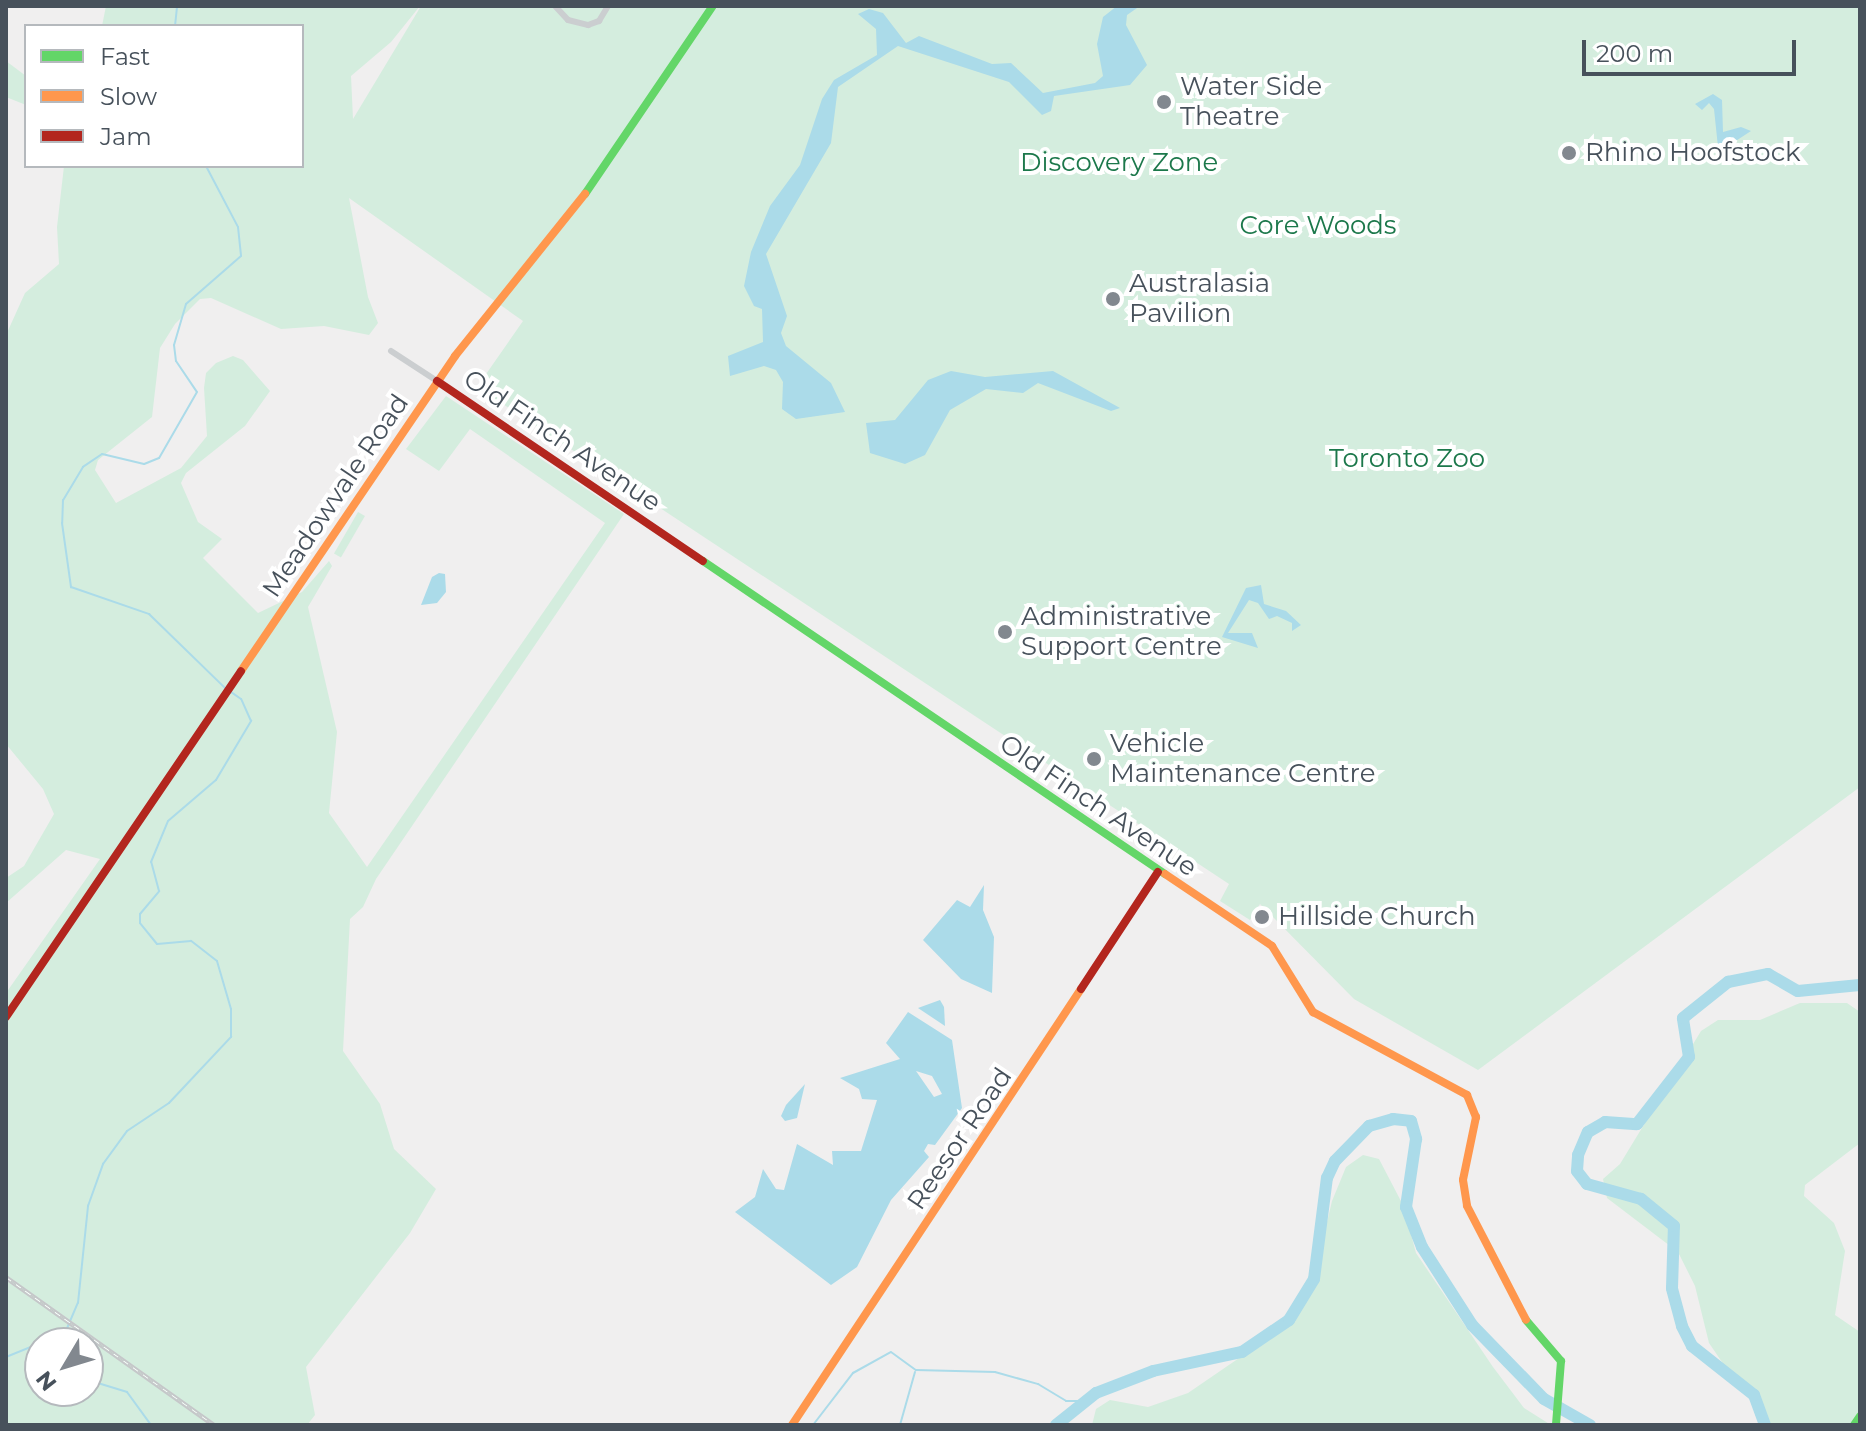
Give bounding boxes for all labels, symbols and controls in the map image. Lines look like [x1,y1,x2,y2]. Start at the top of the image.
legend [24,24,304,168]
scale bar [1586,24,1800,74]
text: 200 m [1596,39,1673,68]
text: Fast [100,42,150,71]
place label: Water Side Theatre [1180,71,1322,132]
text: Slow [100,82,157,111]
marker: Water Side Theatre [1155,93,1173,111]
text: Jam [100,122,152,151]
place label: Rhino Hoofstock [1585,137,1801,169]
marker: Rhino Hoofstock [1560,144,1578,162]
park label: Discovery Zone [1020,147,1218,179]
park label: Core Woods [1239,210,1397,242]
place label: Australasia Pavilion [1129,268,1270,330]
marker: Australasia Pavilion [1104,290,1122,308]
street label: Old Finch Avenue [457,363,667,519]
street label: Meadowvale Road [256,389,416,603]
park label: Toronto Zoo [1329,443,1485,475]
place label: Administrative Support Centre [1021,601,1222,662]
marker: Administrative Support Centre [996,623,1014,641]
street label: Old Finch Avenue [993,728,1203,884]
place label: Vehicle Maintenance Centre [1110,728,1375,790]
marker: Vehicle Maintenance Centre [1085,750,1103,768]
place label: Hillside Church [1278,901,1476,933]
marker: Hillside Church [1253,908,1271,926]
street label: Reesor Road [901,1062,1019,1216]
north arrow [24,1327,104,1407]
text: N [30,1366,62,1396]

